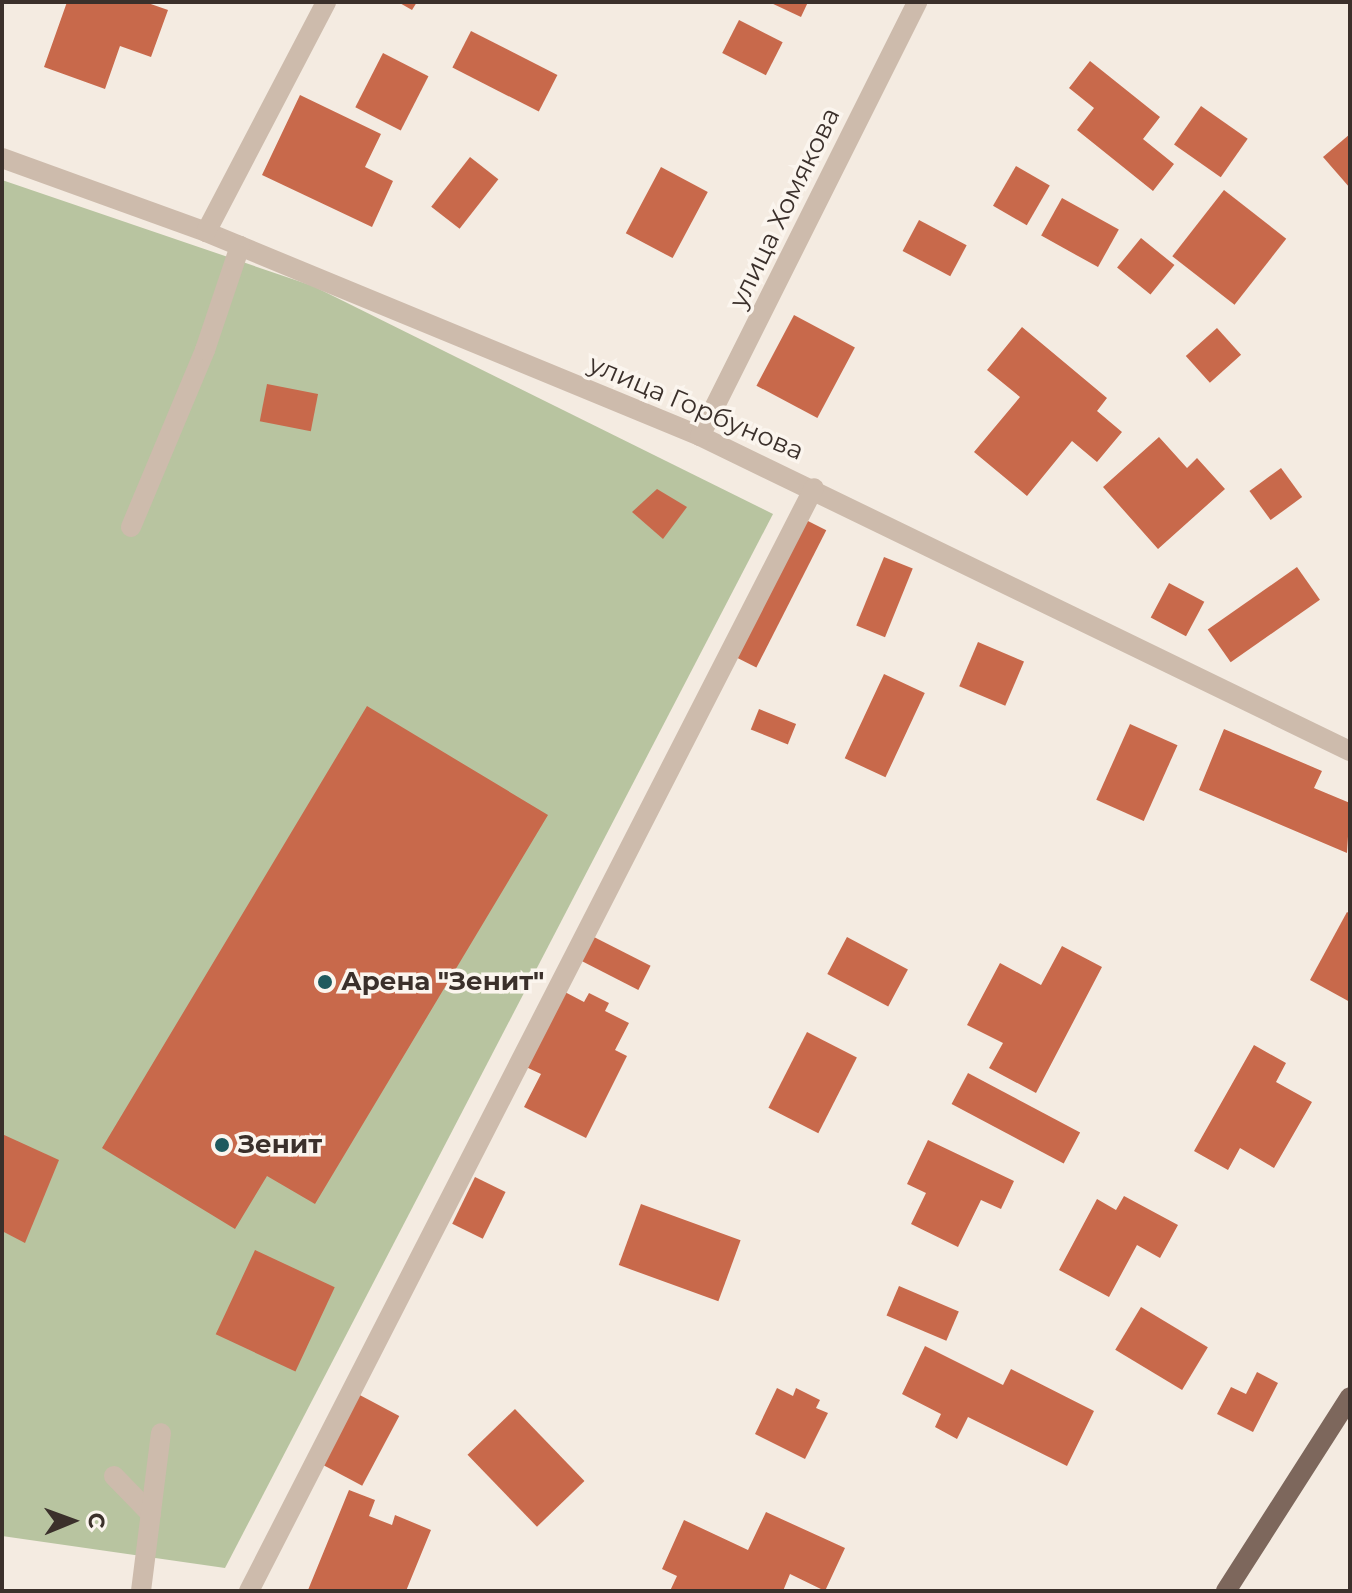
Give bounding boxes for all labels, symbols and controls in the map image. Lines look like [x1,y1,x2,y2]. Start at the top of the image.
street label: улица Хомякова [723,103,847,313]
street label: улица Горбунова [584,349,808,467]
place label: Арена "Зенит" [341,966,544,998]
marker: Арена "Зенит" [316,973,334,991]
place label: Зенит [238,1129,322,1161]
marker: Зенит [213,1136,231,1154]
north arrow [32,1481,112,1561]
text: С [83,1512,110,1529]

